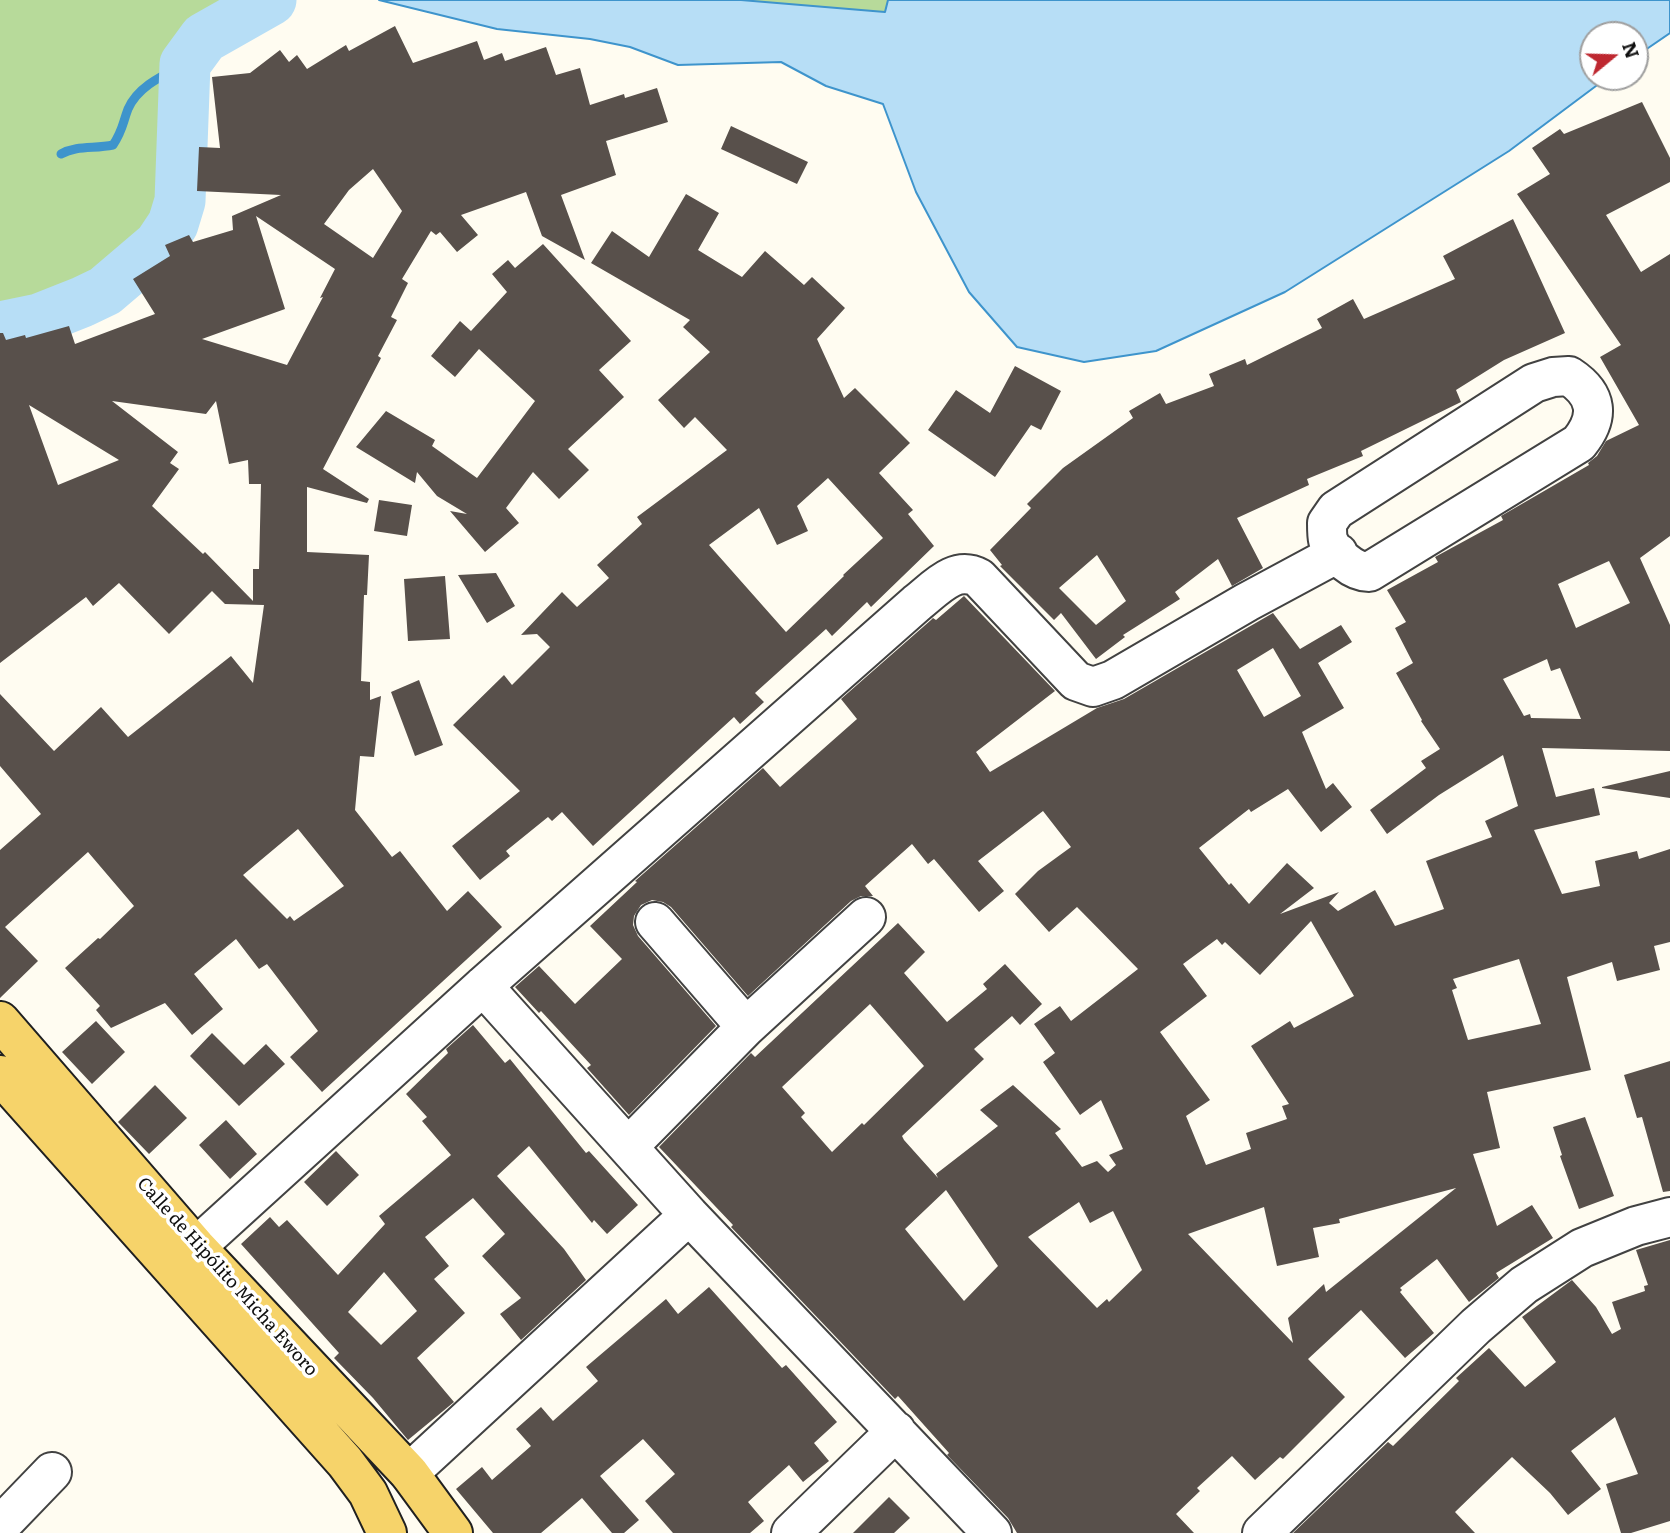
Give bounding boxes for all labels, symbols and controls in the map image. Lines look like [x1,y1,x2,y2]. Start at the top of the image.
north arrow [1579,21,1649,91]
text: N [1616,38,1648,62]
street label: Calle de Hipólito Micha Eworo [132,1173,322,1381]

